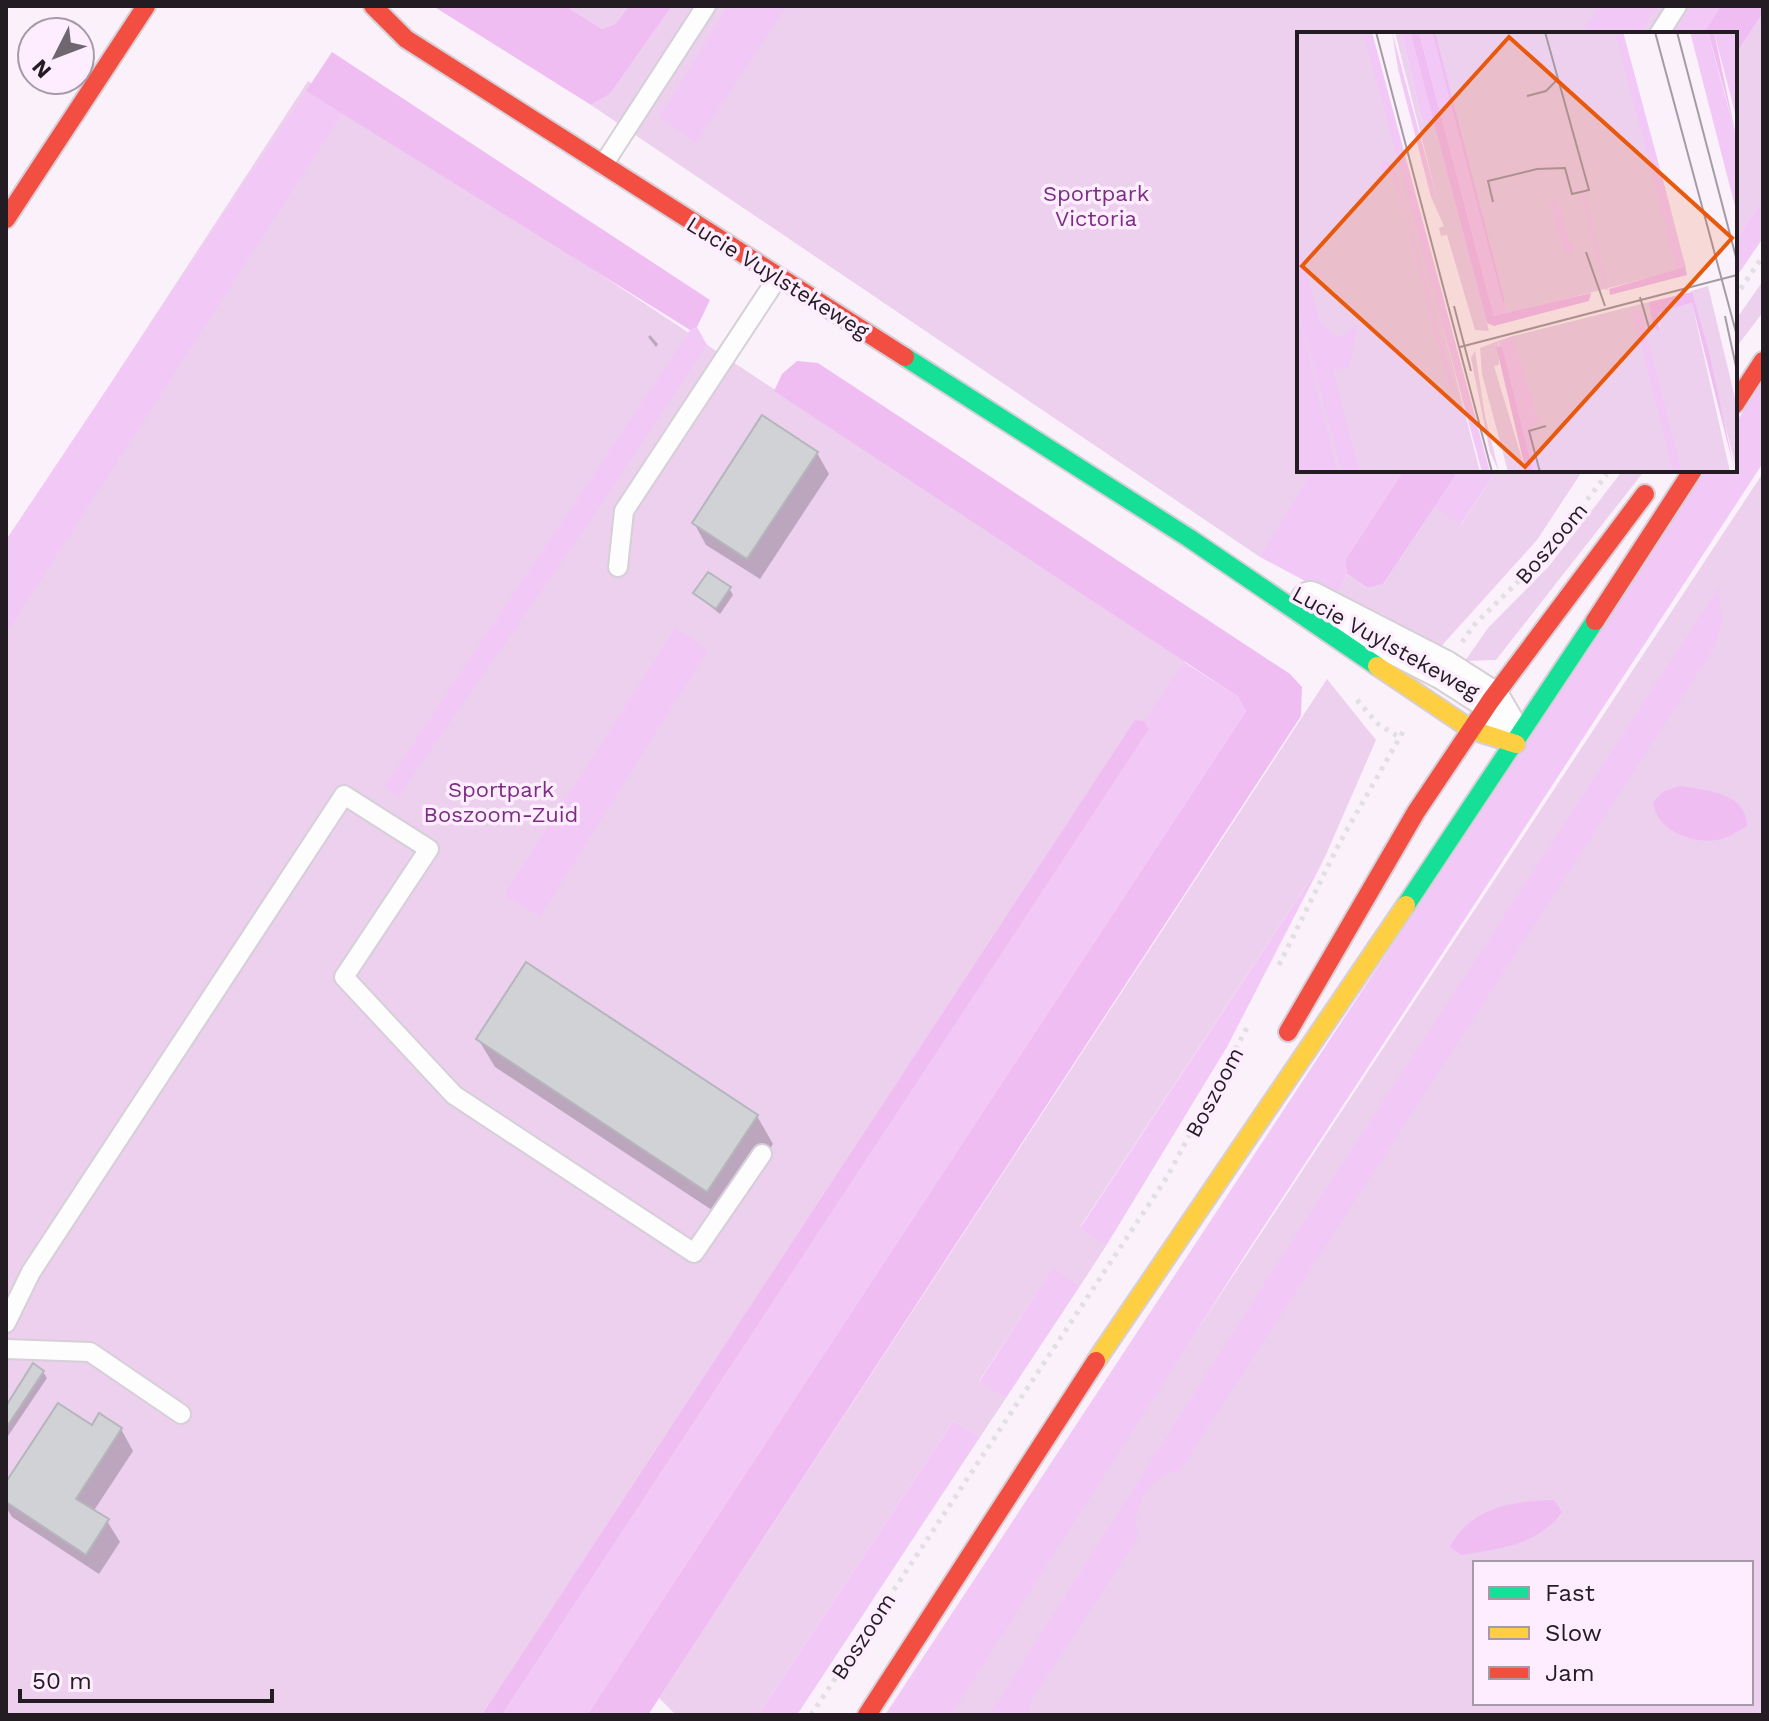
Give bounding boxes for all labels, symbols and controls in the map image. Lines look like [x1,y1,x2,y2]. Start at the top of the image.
north arrow [16,16,96,96]
inset map [1297,32,1737,472]
text: N [27,55,56,83]
park label: Sportpark Victoria [1043,181,1149,231]
street label: Lucie Vuylstekeweg [682,211,874,344]
street label: Boszoom [1510,498,1592,589]
street label: Lucie Vuylstekeweg [1288,581,1484,704]
park label: Sportpark Boszoom-Zuid [424,777,578,827]
street label: Boszoom [1180,1043,1249,1141]
legend [1473,1561,1753,1705]
text: Fast [1545,1579,1595,1607]
street label: Boszoom [826,1588,901,1684]
text: Slow [1545,1619,1602,1647]
scale bar [20,1653,272,1703]
text: Jam [1545,1659,1595,1687]
text: 50 m [32,1667,92,1695]

